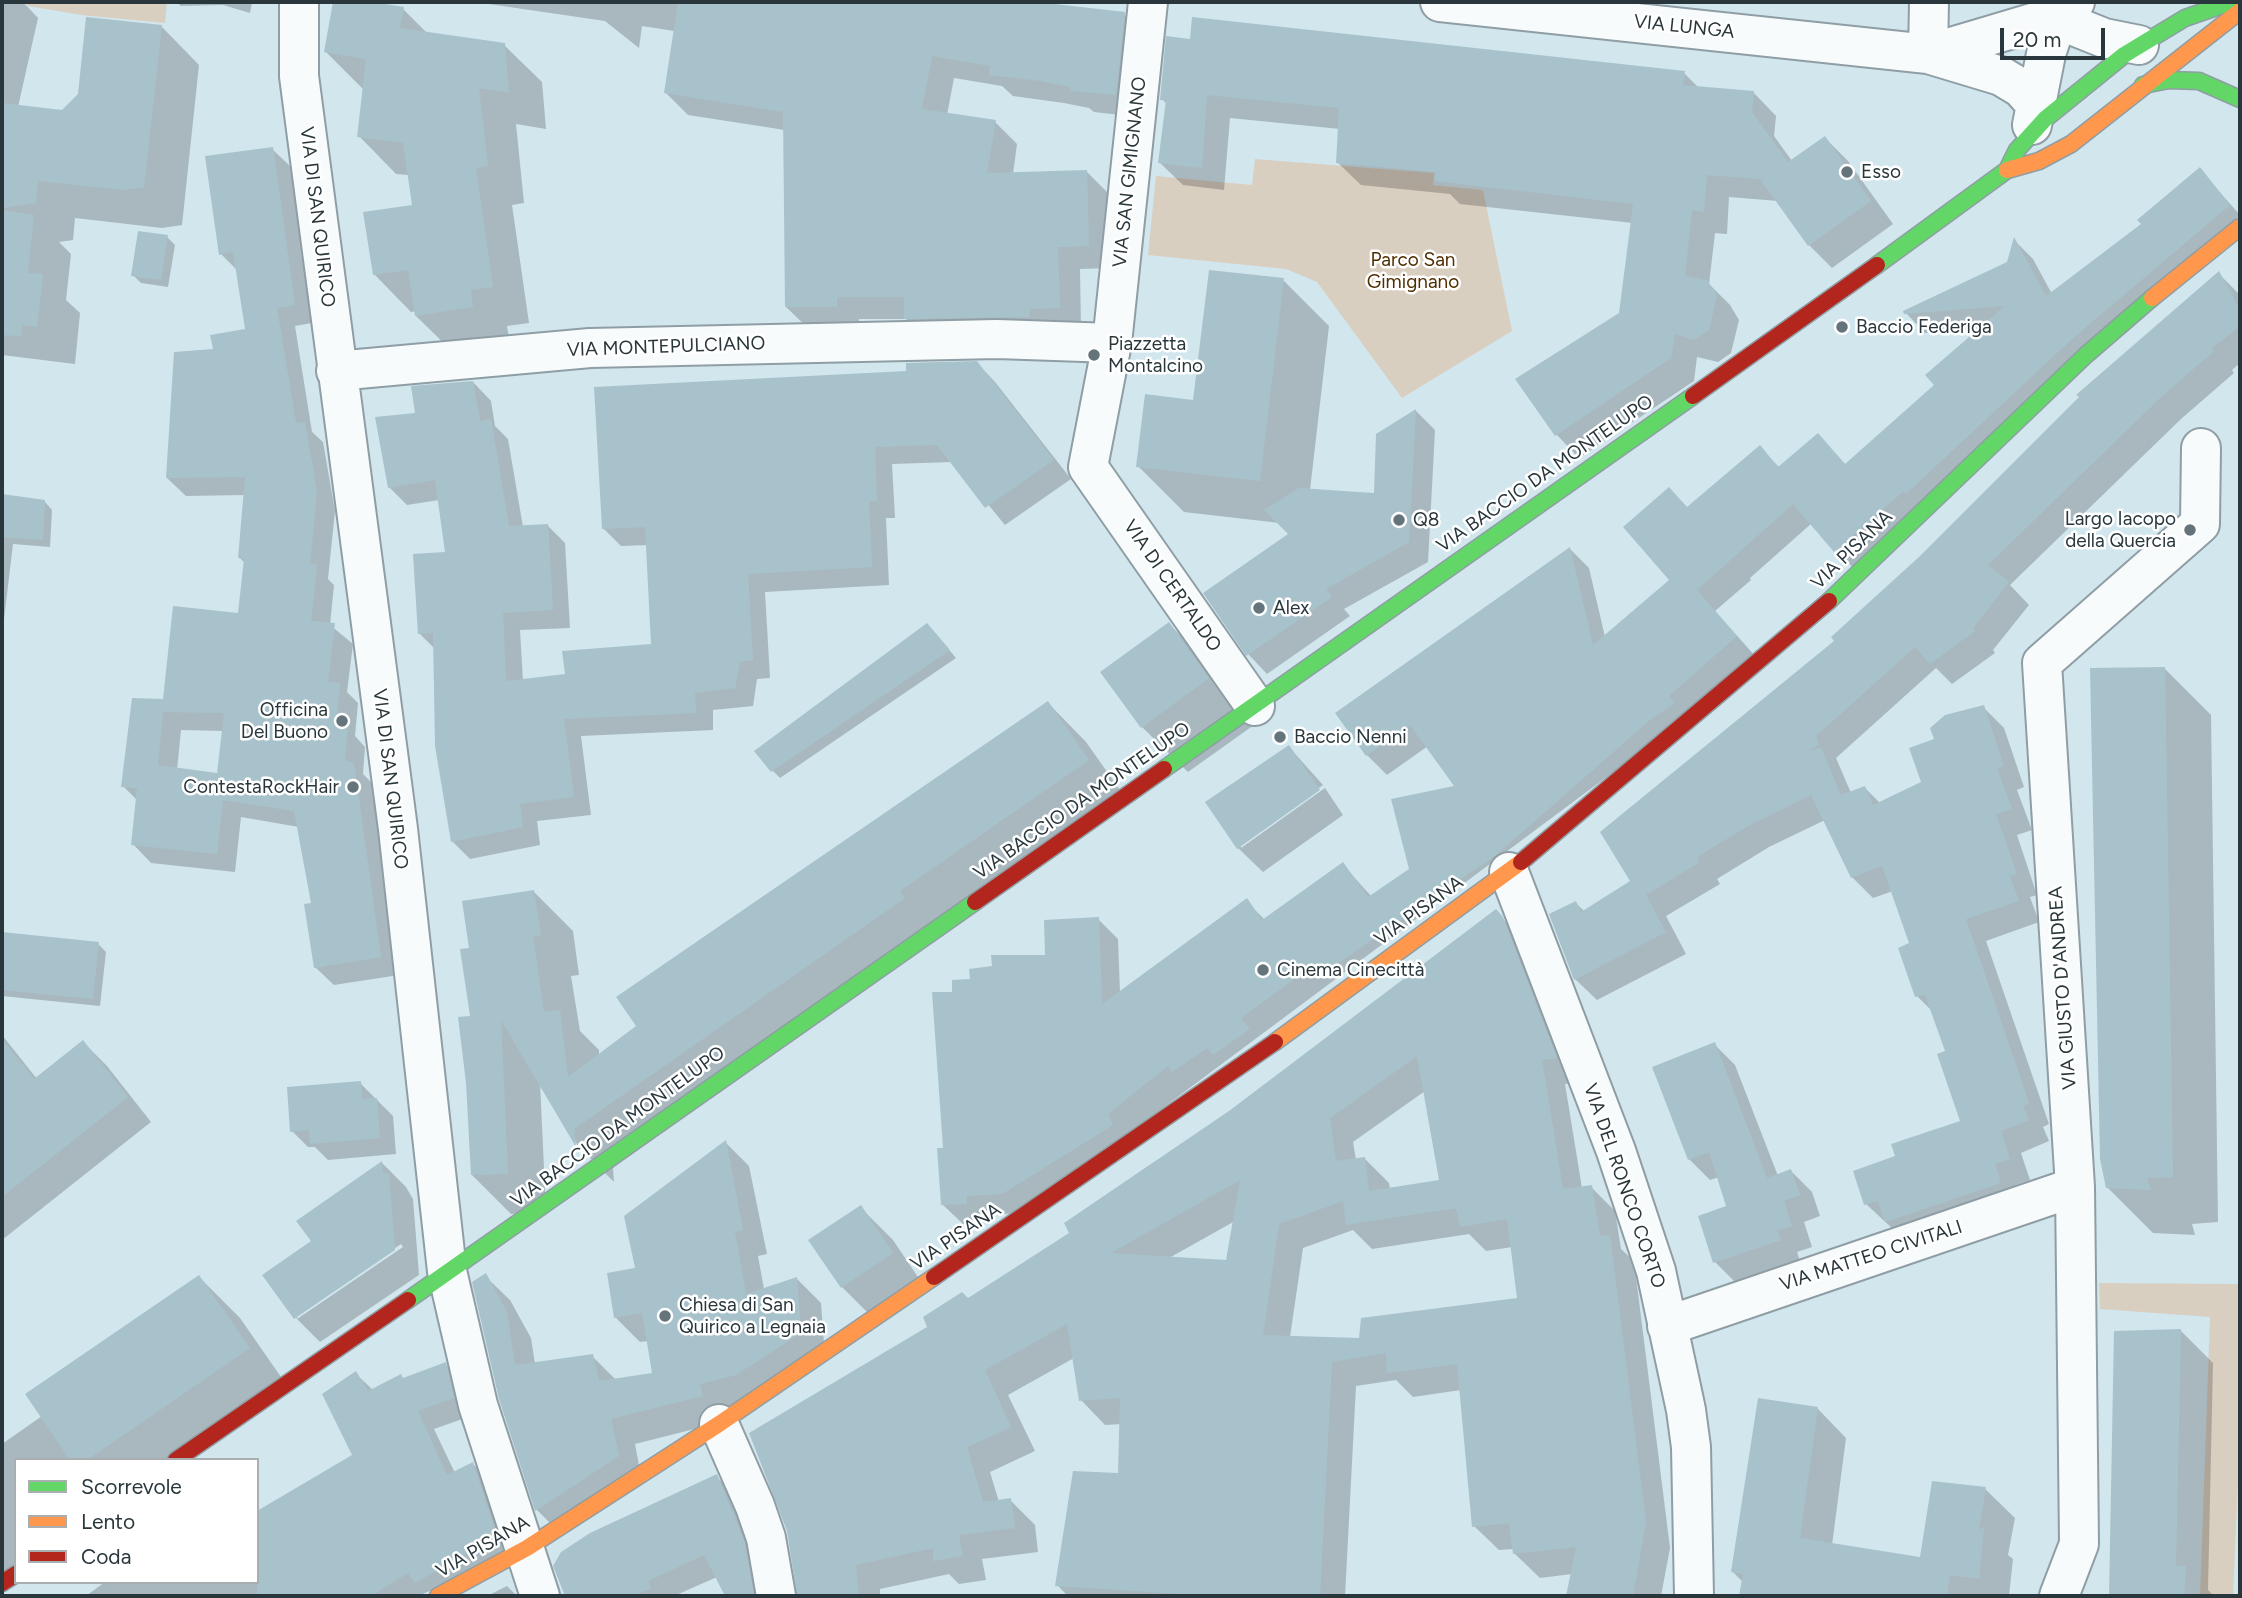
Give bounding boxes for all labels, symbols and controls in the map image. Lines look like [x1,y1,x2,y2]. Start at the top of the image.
street label: VIA LUNGA [1633,10,1735,44]
scale bar [2004,14,2109,58]
text: 20 m [2013,27,2061,52]
street label: VIA SAN GIMIGNANO [1109,75,1151,269]
street label: VIA DI SAN QUIRICO [295,125,339,309]
place label: Esso [1861,161,1901,183]
marker: Esso [1839,164,1855,180]
park label: Parco San Gimignano [1367,249,1459,293]
place label: Baccio Federiga [1856,316,1992,338]
marker: Baccio Federiga [1834,319,1850,335]
street label: VIA MONTEPULCIANO [566,332,766,362]
place label: Piazzetta Montalcino [1108,333,1203,377]
marker: Piazzetta Montalcino [1086,347,1102,363]
street label: VIA BACCIO DA MONTELUPO [1432,390,1658,558]
street label: VIA PISANA [1807,506,1897,594]
place label: Largo Iacopo della Quercia [2065,508,2176,552]
place label: Q8 [1413,509,1439,531]
marker: Q8 [1391,512,1407,528]
street label: VIA DI CERTALDO [1118,516,1226,656]
marker: Largo Iacopo della Quercia [2182,522,2198,538]
place label: Alex [1273,597,1309,619]
marker: Alex [1251,600,1267,616]
street label: VIA DI SAN QUIRICO [368,687,412,871]
place label: Officina Del Buono [241,699,328,743]
marker: Officina Del Buono [334,713,350,729]
street label: VIA BACCIO DA MONTELUPO [969,717,1195,885]
place label: Baccio Nenni [1294,726,1407,748]
marker: Baccio Nenni [1272,729,1288,745]
place label: ContestaRockHair [183,776,339,798]
marker: ContestaRockHair [345,779,361,795]
street label: VIA PISANA [1370,871,1468,951]
street label: VIA GIUSTO D'ANDREA [2045,886,2081,1090]
place label: Cinema Cinecittà [1277,959,1424,981]
marker: Cinema Cinecittà [1255,962,1271,978]
street label: VIA BACCIO DA MONTELUPO [507,1042,729,1212]
street label: VIA DEL RONCO CORTO [1578,1081,1670,1291]
street label: VIA PISANA [906,1198,1006,1276]
street label: VIA MATTEO CIVITALI [1777,1216,1965,1296]
place label: Chiesa di San Quirico a Legnaia [679,1294,826,1338]
marker: Chiesa di San Quirico a Legnaia [657,1308,673,1324]
legend [14,1458,259,1584]
text: Scorrevole [81,1474,182,1499]
text: Lento [81,1509,135,1534]
street label: VIA PISANA [432,1511,534,1583]
text: Coda [81,1544,131,1569]

